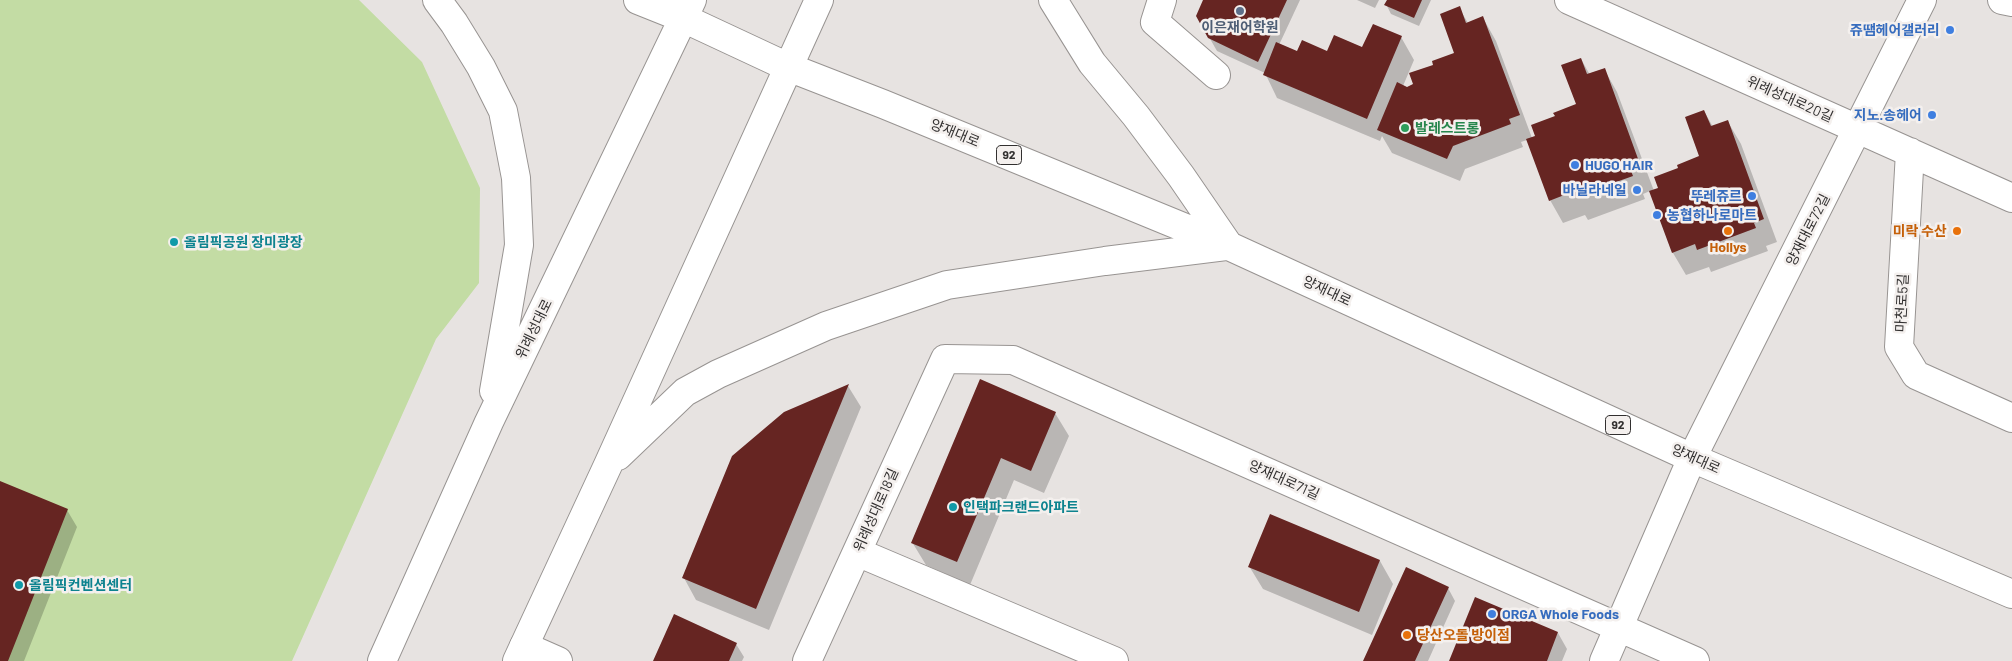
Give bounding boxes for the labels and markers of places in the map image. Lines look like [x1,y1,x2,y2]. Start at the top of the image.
marker: 이은재어학원 [1234,5,1246,17]
place label: 이은재어학원 [1201,19,1279,35]
place label: 쥬땜헤어갤러리 [1850,22,1940,38]
marker: 쥬땜헤어갤러리 [1944,24,1956,36]
place label: 지노.송헤어 [1854,107,1922,123]
marker: 지노.송헤어 [1926,109,1938,121]
place label: 발레스트롱 [1415,120,1479,136]
marker: 발레스트롱 [1399,122,1411,134]
place label: HUGO HAIR [1585,157,1653,173]
marker: HUGO HAIR [1569,159,1581,171]
place label: 바닐라네일 [1563,182,1627,198]
marker: 바닐라네일 [1631,184,1643,196]
place label: 뚜레쥬르 [1690,188,1742,204]
marker: 뚜레쥬르 [1746,190,1758,202]
place label: 농협하나로마트 [1667,207,1757,223]
marker: 농협하나로마트 [1651,209,1663,221]
place label: 미락 수산 [1893,223,1947,239]
marker: Hollys [1722,225,1734,237]
marker: 미락 수산 [1951,225,1963,237]
place label: 올림픽공원 장미광장 [184,234,303,250]
marker: 올림픽공원 장미광장 [168,236,180,248]
place label: Hollys [1709,239,1747,255]
place label: 인택파크랜드아파트 [963,499,1079,515]
marker: 인택파크랜드아파트 [947,501,959,513]
place label: 올림픽컨벤션센터 [29,577,132,593]
marker: 올림픽컨벤션센터 [13,579,25,591]
place label: ORGA Whole Foods [1502,606,1619,622]
marker: ORGA Whole Foods [1486,608,1498,620]
place label: 당산오돌 방이점 [1417,627,1510,643]
marker: 당산오돌 방이점 [1401,629,1413,641]

